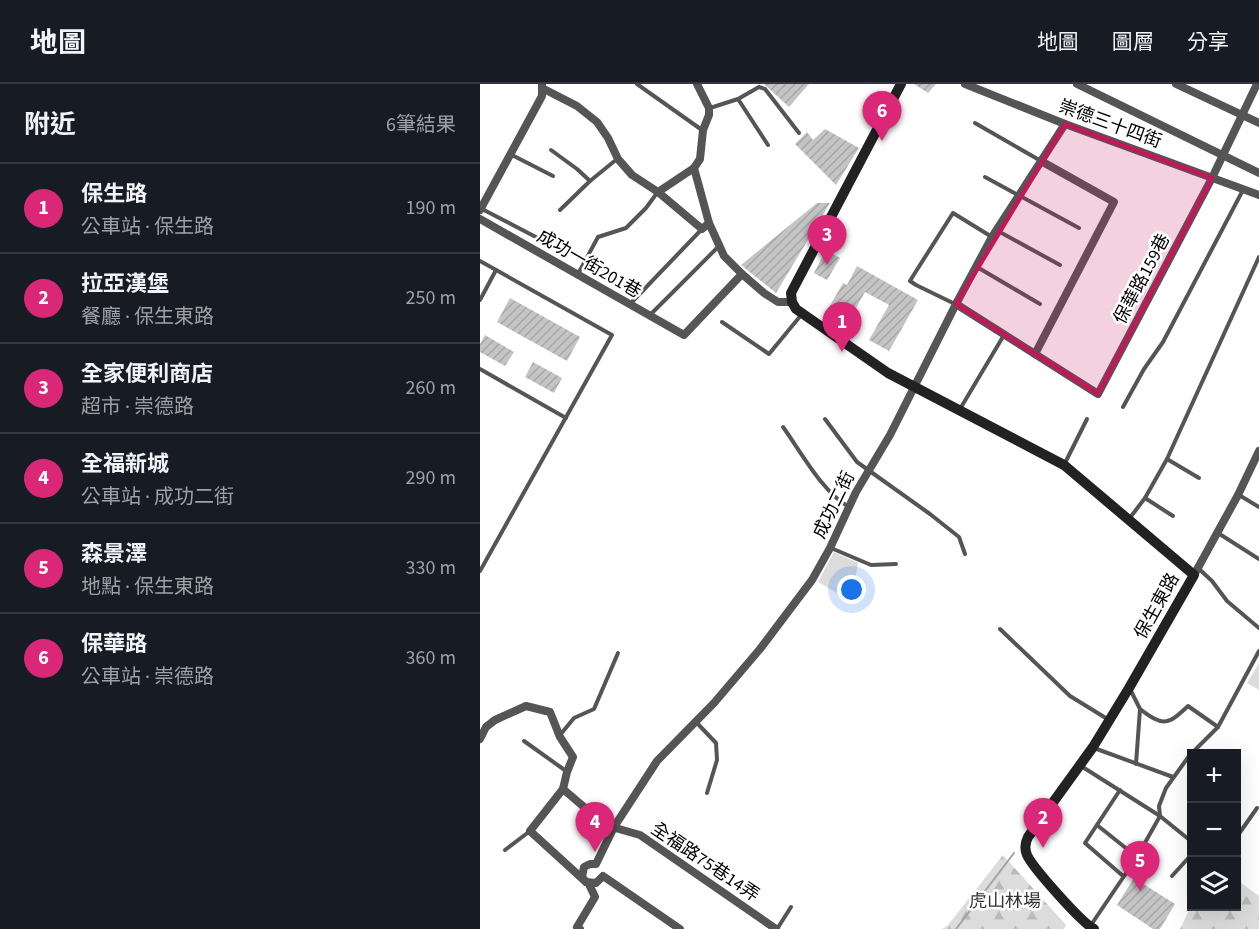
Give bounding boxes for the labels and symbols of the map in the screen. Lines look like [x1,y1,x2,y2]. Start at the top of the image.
pin: 6 [862,92,902,141]
street label: 崇德三十四街 [1055,94,1165,154]
pin: 3 [808,216,846,265]
street label: 成功一街201巷 [532,224,646,304]
street label: 保華路159巷 [1108,229,1176,329]
pin: 1 [822,302,862,352]
street label: 成功二街 [807,467,861,543]
street label: 保生東路 [1129,568,1185,644]
your location [837,575,866,604]
pin: 2 [1024,798,1062,848]
pin: 4 [576,802,614,852]
street label: 全福路75巷14弄 [646,816,764,908]
pin: 5 [1120,842,1160,891]
park label: 虎山林場 [969,889,1041,914]

